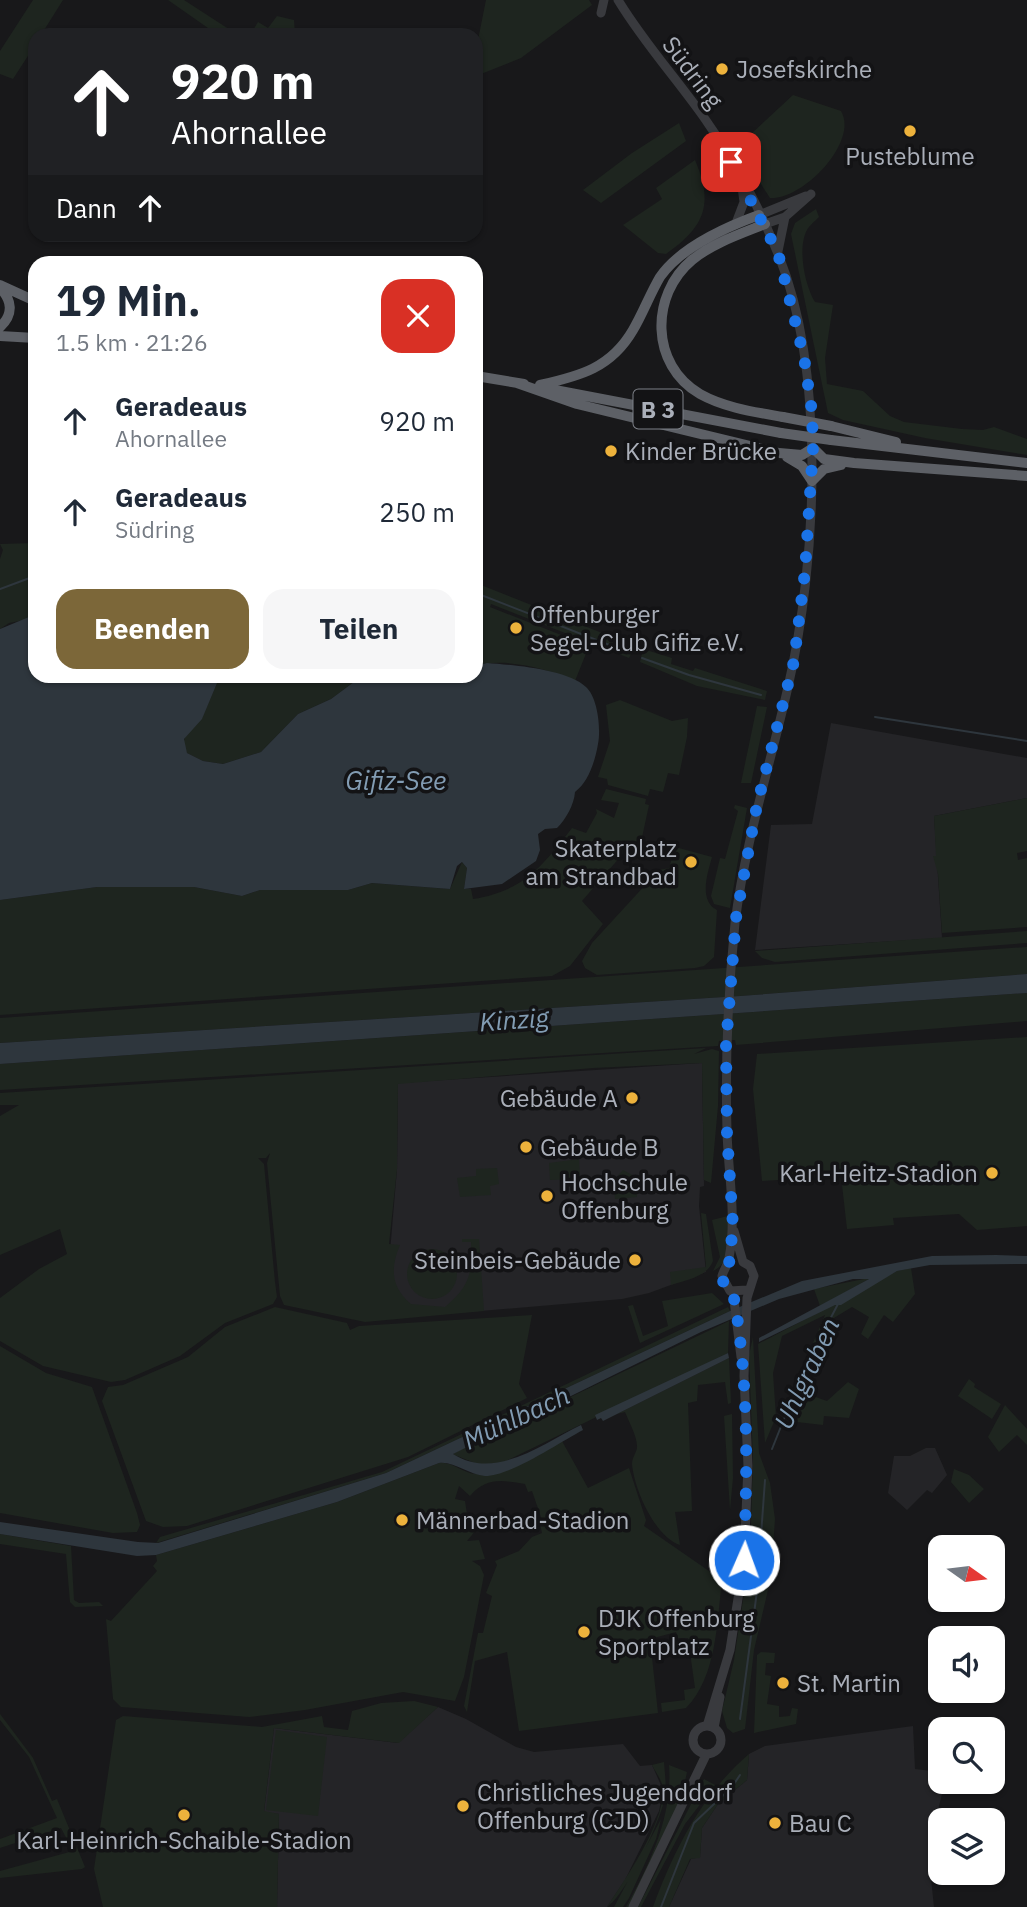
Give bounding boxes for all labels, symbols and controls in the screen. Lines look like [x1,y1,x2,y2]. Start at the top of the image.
street label: Südring [655,29,731,115]
text: 920 m [171,49,315,112]
place label: Josefskirche [736,53,872,85]
icon: ahead [56,56,147,147]
marker: Josefskirche [714,61,730,77]
text: Ahornallee [171,111,327,153]
marker: Pusteblume [902,123,918,139]
pin [701,132,761,192]
place label: Pusteblume [845,140,975,172]
icon: arrive [712,143,750,181]
icon: ahead [131,189,169,227]
text: Dann [56,191,117,225]
text: 19 Min. [56,273,201,328]
button: close [381,279,455,353]
text: 1.5 km · 21:26 [56,327,208,357]
text: Geradeaus [115,389,247,423]
road number: B 3 [634,390,682,428]
icon: ahead [56,402,94,440]
text: 920 m [379,404,455,438]
text: Ahornallee [115,423,227,453]
place label: Kinder Brücke [625,435,777,467]
marker: Kinder Brücke [603,443,619,459]
text: Geradeaus [115,480,247,514]
icon: ahead [56,493,94,531]
text: 250 m [379,495,455,529]
text: Südring [115,514,194,544]
button: Beenden [56,589,249,669]
button: Teilen [263,589,455,669]
place label: Offenburger Segel-Club Gifiz e.V. [530,598,744,658]
marker: Offenburger Segel-Club Gifiz e.V. [508,620,524,636]
water label: Gifiz-See [346,763,446,797]
place label: Skaterplatz am Strandbad [525,832,677,892]
marker: Skaterplatz am Strandbad [683,854,699,870]
water label: Kinzig [478,999,552,1038]
place label: Gebäude A [500,1082,618,1114]
marker: Gebäude A [624,1090,640,1106]
place label: Gebäude B [540,1131,659,1163]
marker: Gebäude B [518,1139,534,1155]
place label: Karl-Heitz-Stadion [779,1157,978,1189]
marker: Karl-Heitz-Stadion [984,1165,1000,1181]
place label: Hochschule Offenburg [561,1166,688,1226]
marker: Hochschule Offenburg [539,1188,555,1204]
place label: Steinbeis-Gebäude [414,1244,621,1276]
marker: Steinbeis-Gebäude [627,1252,643,1268]
water label: Uhlgraben [765,1312,847,1434]
water label: Mühlbach [457,1378,575,1456]
place label: Männerbad-Stadion [416,1504,629,1536]
marker: Männerbad-Stadion [394,1512,410,1528]
position arrow [707,1523,781,1597]
north arrow [928,1535,1004,1612]
map controls [928,1535,1005,1885]
place label: DJK Offenburg Sportplatz [598,1602,755,1662]
marker: DJK Offenburg Sportplatz [576,1624,592,1640]
button: sound [928,1626,1005,1703]
place label: St. Martin [797,1667,901,1699]
marker: St. Martin [775,1675,791,1691]
button: search [928,1717,1005,1794]
place label: Christliches Jugenddorf Offenburg (CJD) [477,1776,732,1836]
marker: Christliches Jugenddorf Offenburg (CJD) [455,1798,471,1814]
marker: Karl-Heinrich-Schaible-Stadion [176,1807,192,1823]
place label: Bau C [789,1807,852,1839]
button: layers [928,1808,1005,1885]
marker: Bau C [767,1815,783,1831]
place label: Karl-Heinrich-Schaible-Stadion [16,1824,352,1856]

